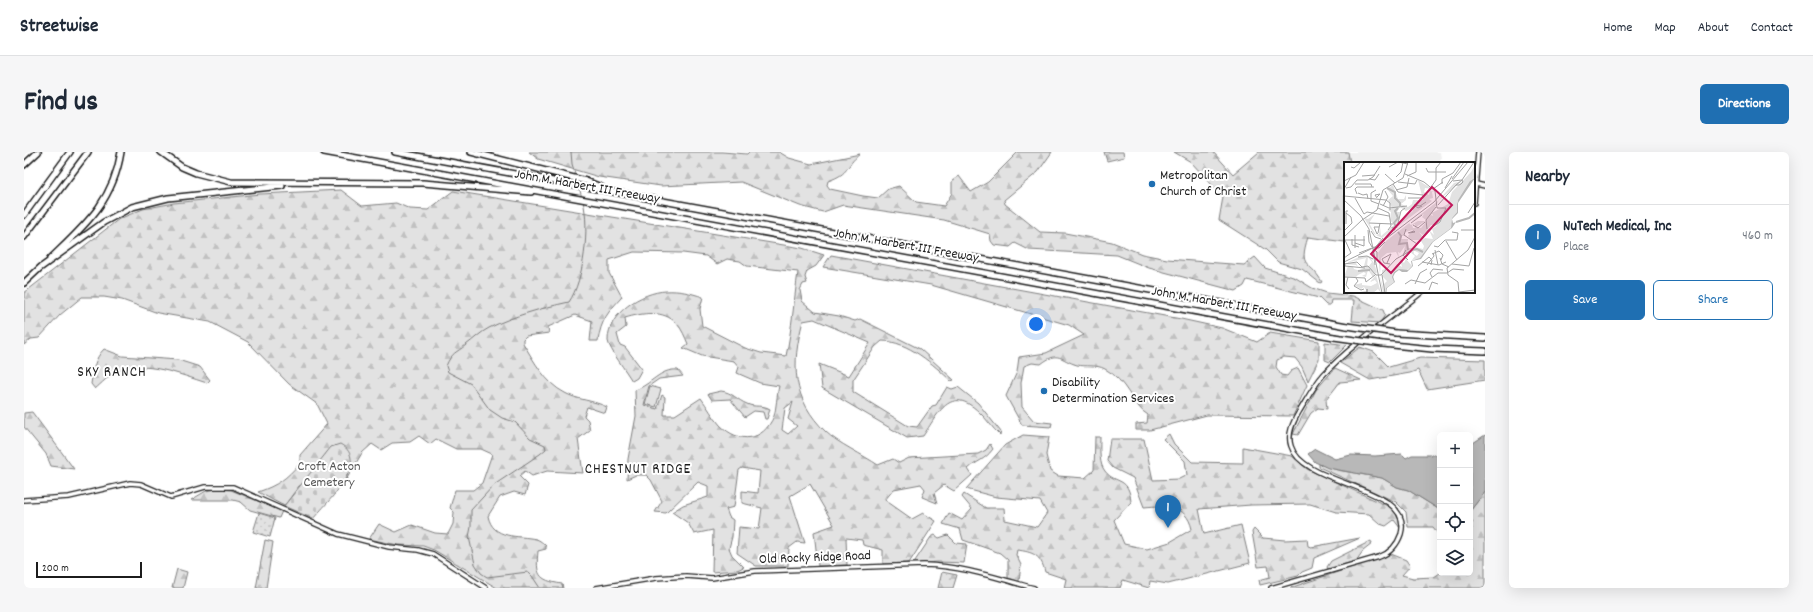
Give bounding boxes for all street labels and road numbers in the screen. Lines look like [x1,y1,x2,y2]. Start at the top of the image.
street label: John M. Harbert III Freeway [513,164,661,210]
street label: John M. Harbert III Freeway [832,223,980,269]
street label: John M. Harbert III Freeway [1150,281,1298,327]
street label: Old Rocky Ridge Road [759,546,871,570]

